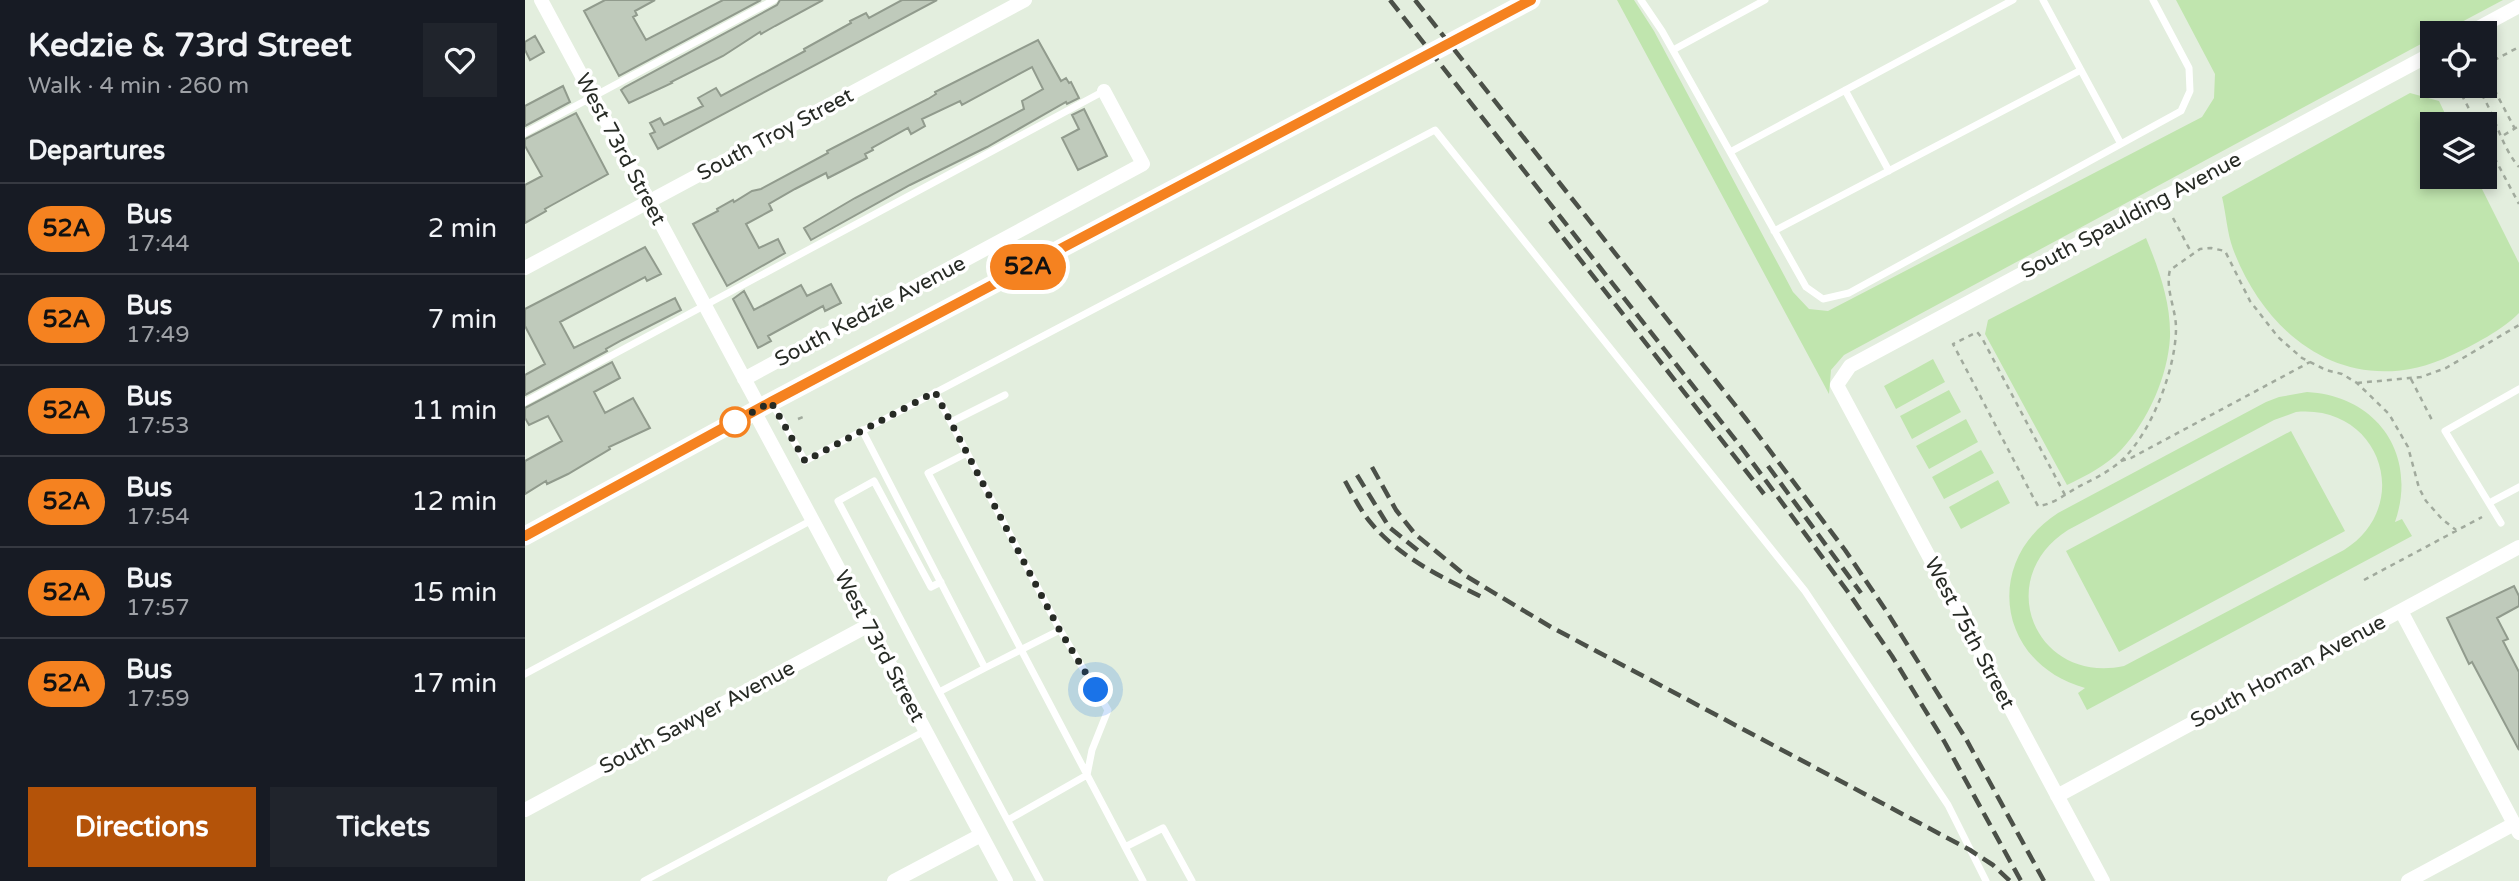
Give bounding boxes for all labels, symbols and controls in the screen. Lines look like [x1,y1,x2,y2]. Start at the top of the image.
map controls [2420,21,2497,189]
button: locate [2420,21,2497,98]
button: heart [423,23,497,97]
text: Kedzie & 73rd Street [28,26,352,65]
street label: West 73rd Street [570,69,671,229]
text: Walk · 4 min · 260 m [28,72,249,100]
street label: South Troy Street [693,83,858,186]
button: layers [2420,112,2497,189]
text: Departures [28,135,165,166]
street label: South Spaulding Avenue [2017,147,2246,284]
text: Bus [126,199,172,230]
text: 2 min [428,213,497,244]
text: 52A [42,214,91,243]
text: 17:44 [126,230,190,258]
line badge: 52A [988,244,1068,290]
street label: South Kedzie Avenue [771,251,970,372]
text: 52A [1004,252,1052,281]
text: Bus [126,290,172,321]
text: 7 min [428,304,497,335]
text: 52A [42,305,91,334]
text: 17:49 [126,321,190,349]
text: Bus [126,381,172,412]
text: 11 min [411,395,497,426]
text: 52A [42,396,91,425]
unlabelled marker [720,407,750,437]
text: 17:53 [126,412,190,440]
text: Bus [126,472,172,503]
text: 12 min [411,486,497,517]
text: 52A [42,487,91,516]
text: 17:54 [126,503,190,531]
street label: West 75th Street [1919,553,2020,713]
text: Bus [126,563,172,594]
street label: West 73rd Street [829,566,930,726]
text: 15 min [411,577,497,608]
text: 52A [42,578,91,607]
text: 17:57 [126,594,190,622]
street label: South Homan Avenue [2186,609,2390,734]
text: Bus [126,654,172,685]
street label: South Sawyer Avenue [595,655,799,780]
text: 17 min [411,668,497,699]
text: 52A [42,669,91,698]
your location [1078,672,1113,707]
text: 17:59 [126,685,190,713]
button: Directions [28,787,256,867]
button: Tickets [270,787,497,867]

